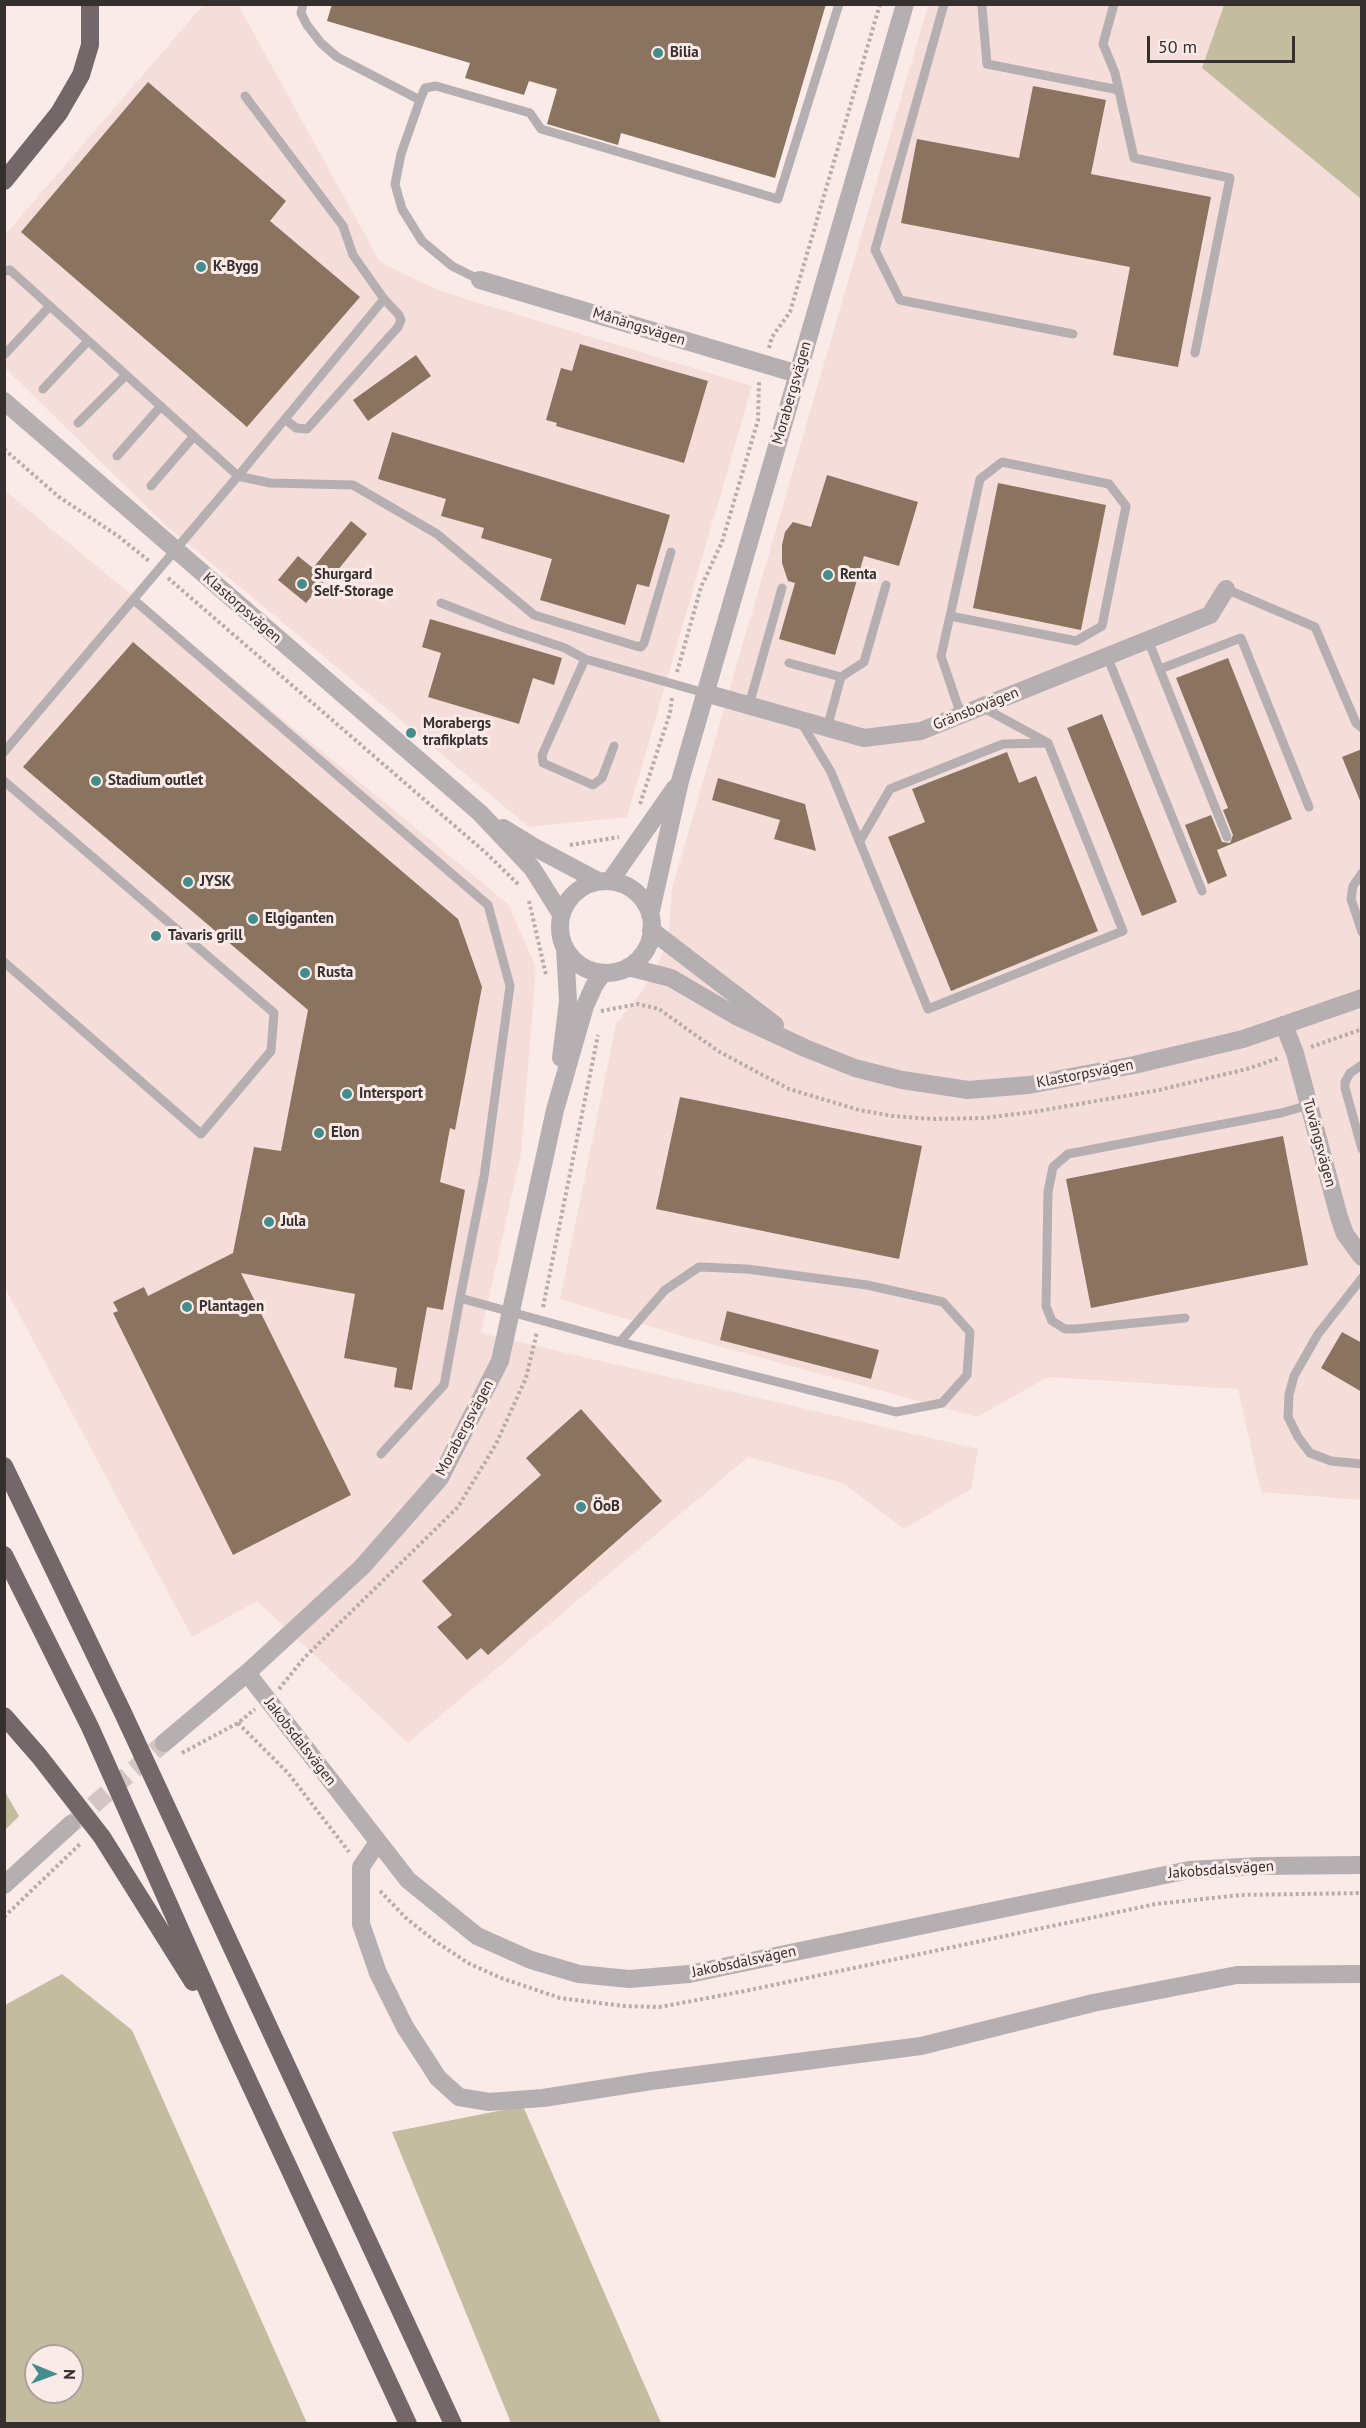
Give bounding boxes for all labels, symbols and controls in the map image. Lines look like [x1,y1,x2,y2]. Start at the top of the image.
scale bar [1150,24,1298,62]
text: 50 m [1158,35,1197,58]
place label: Bilia [670,44,699,62]
marker: Bilia [651,46,665,60]
place label: K-Bygg [213,258,259,276]
marker: K-Bygg [194,260,208,274]
street label: Månängsvägen [590,304,688,350]
street label: Morabergsvägen [769,339,815,447]
place label: Shurgard Self-Storage [314,566,394,601]
place label: Renta [840,566,877,584]
marker: Renta [821,568,835,582]
street label: Klastorpsvägen [199,569,285,647]
marker: Shurgard Self-Storage [295,577,309,591]
street label: Gränsbovägen [931,684,1021,734]
place label: Morabergs trafikplats [423,715,491,750]
marker: Morabergs trafikplats [404,726,418,740]
place label: Stadium outlet [108,772,203,790]
marker: Stadium outlet [89,774,103,788]
place label: JYSK [200,873,231,891]
marker: JYSK [181,875,195,889]
place label: Elgiganten [265,910,334,928]
marker: Elgiganten [246,912,260,926]
place label: Tavaris grill [168,927,243,945]
marker: Tavaris grill [149,929,163,943]
place label: Rusta [317,964,353,982]
marker: Rusta [298,966,312,980]
street label: Klastorpsvägen [1035,1056,1135,1092]
place label: Intersport [359,1085,423,1103]
marker: Intersport [340,1087,354,1101]
street label: Tuvängsvägen [1299,1097,1339,1189]
place label: Elon [331,1124,359,1142]
marker: Elon [312,1126,326,1140]
place label: Jula [281,1213,306,1231]
marker: Jula [262,1215,276,1229]
place label: Plantagen [199,1298,264,1316]
marker: Plantagen [180,1300,194,1314]
street label: Morabergsvägen [432,1377,498,1479]
place label: ÖoB [593,1498,620,1516]
marker: ÖoB [574,1500,588,1514]
street label: Jakobsdalsvägen [260,1695,340,1789]
street label: Jakobsdalsvägen [1167,1857,1275,1883]
street label: Jakobsdalsvägen [690,1942,798,1982]
north arrow [24,2344,84,2404]
text: N [60,2369,80,2380]

